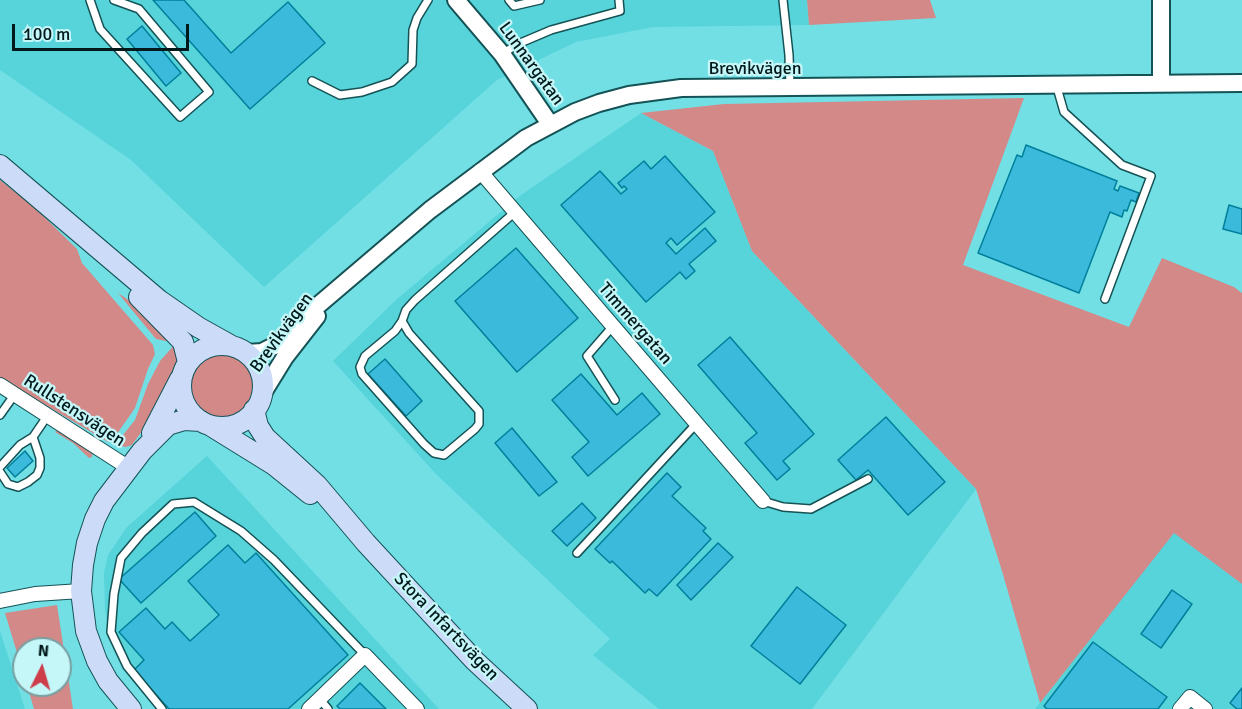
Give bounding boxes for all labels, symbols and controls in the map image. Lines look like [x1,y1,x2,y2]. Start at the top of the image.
scale bar [15,12,192,50]
street label: Lunnargatan [494,18,568,110]
text: 100 m [23,23,70,45]
street label: Brevikvägen [708,58,802,80]
street label: Timmergatan [594,279,676,369]
street label: Brevikvägen [246,289,318,377]
street label: Rullstensvägen [19,370,129,452]
street label: Stora Infartsvägen [389,568,503,686]
north arrow [12,637,72,697]
text: N [37,641,50,662]

